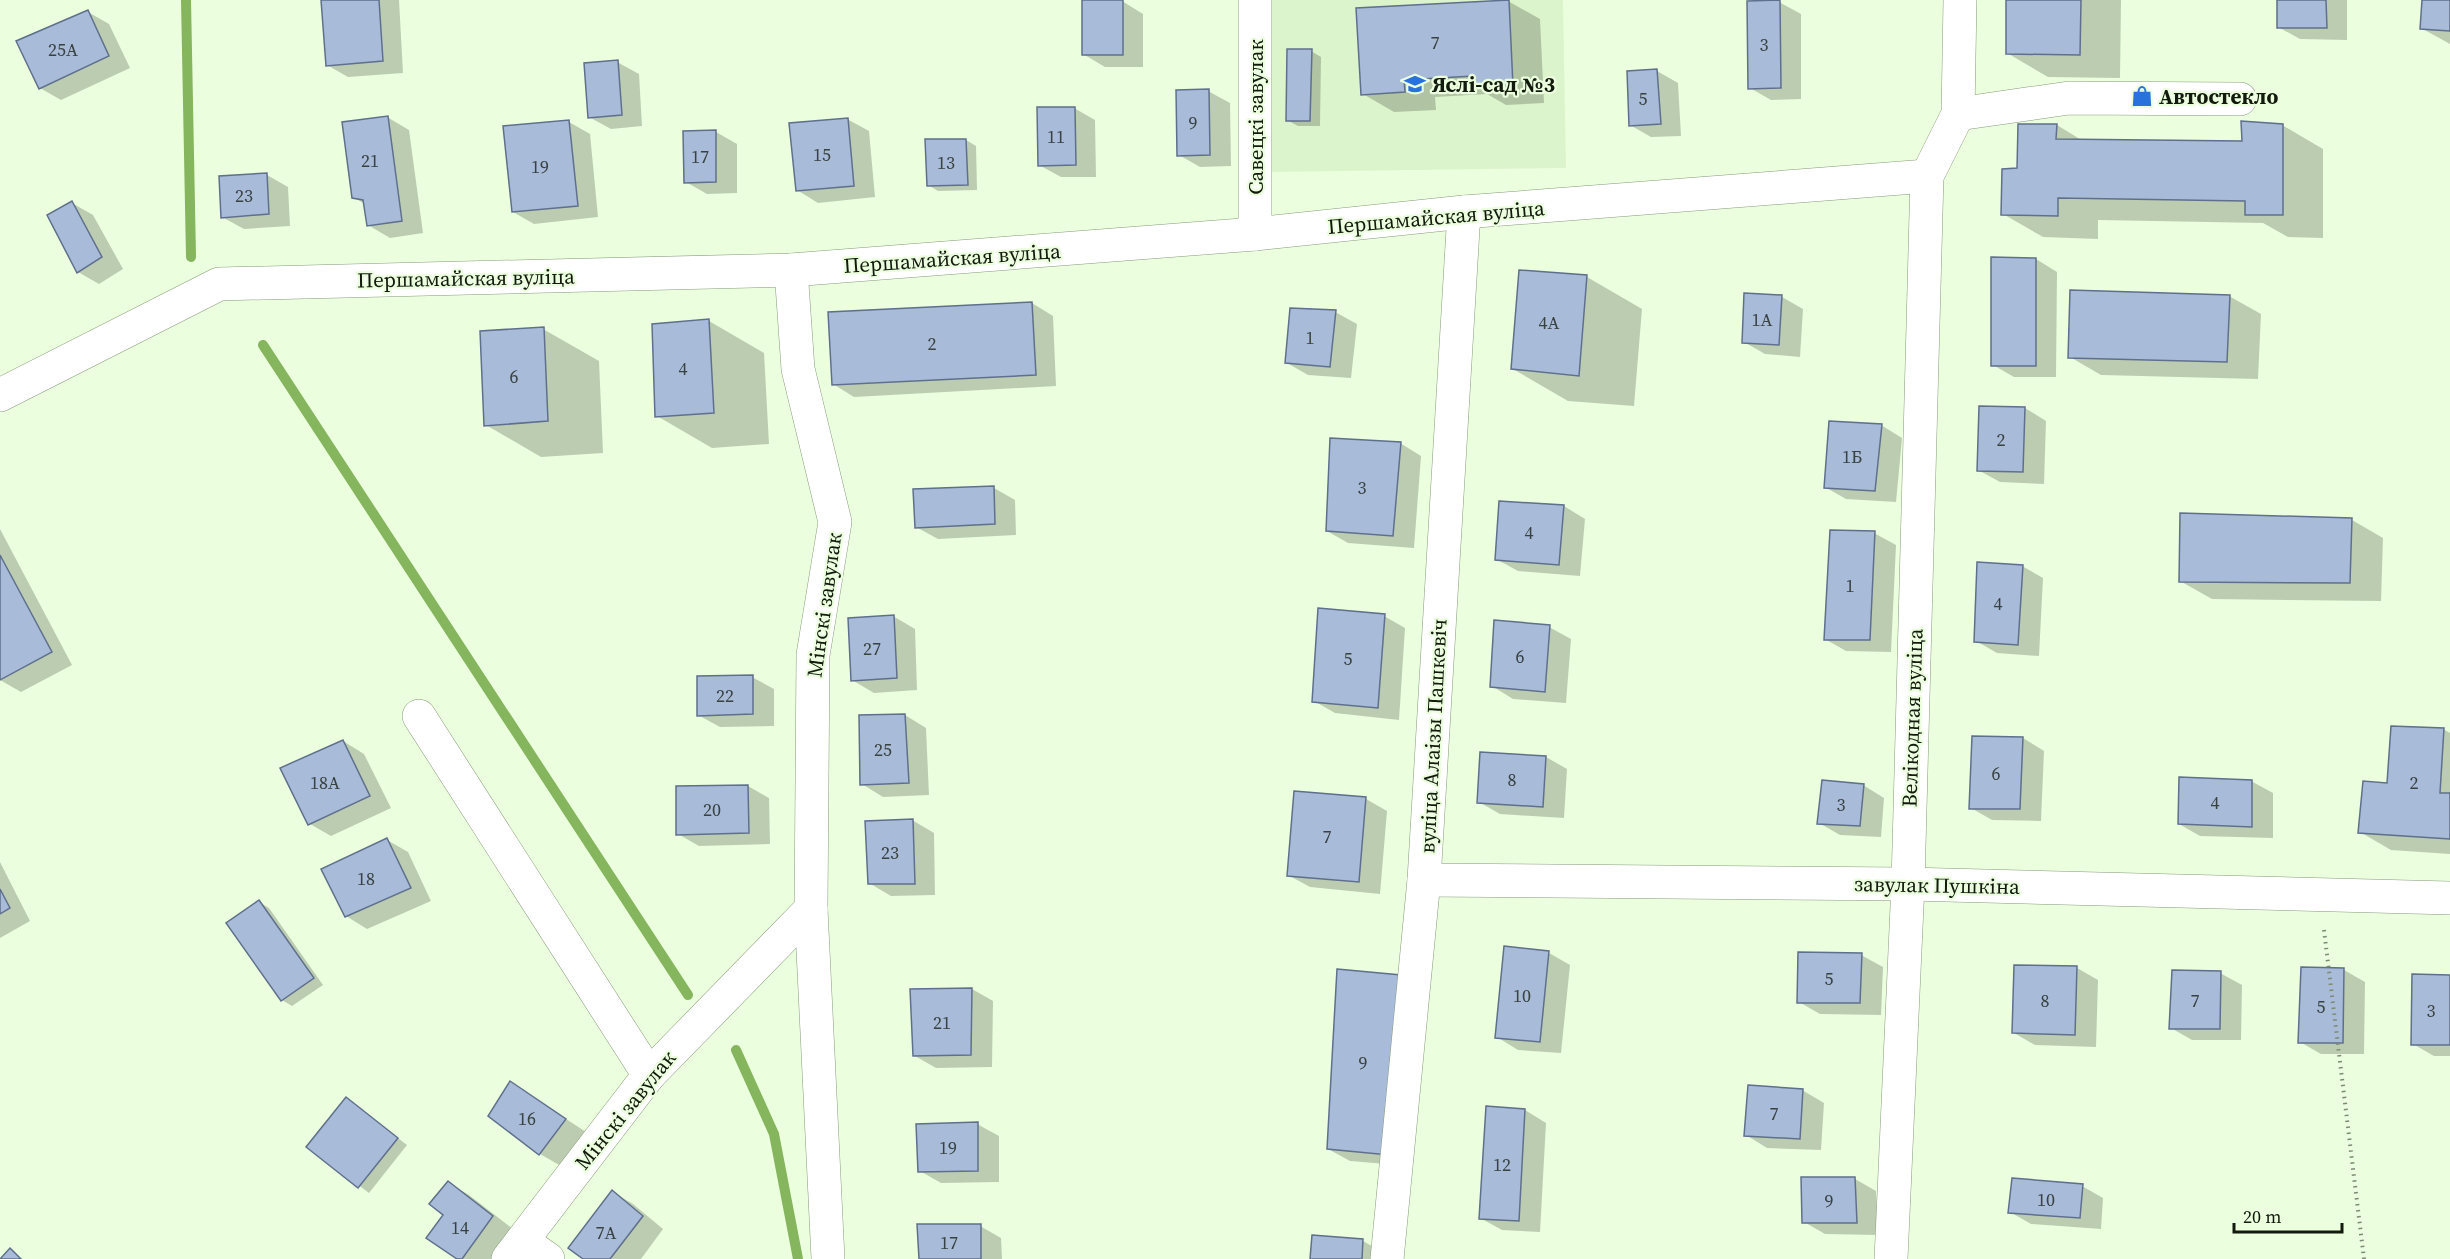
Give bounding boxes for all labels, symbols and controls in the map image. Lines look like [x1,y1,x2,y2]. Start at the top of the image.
house number: 7 [1431,30,1440,55]
house number: 3 [1760,32,1769,57]
house number: 25А [48,37,78,62]
street label: Савецкі завулак [1241,39,1270,195]
place label: Яслі-сад №3 [1432,70,1555,99]
school or university icon: Яслі-сад №3 [1403,72,1427,96]
place label: Автостекло [2159,82,2278,111]
shop icon: Автостекло [2130,84,2154,108]
house number: 5 [1639,86,1648,111]
house number: 9 [1189,110,1198,135]
house number: 11 [1047,124,1065,149]
house number: 15 [813,142,831,167]
house number: 17 [691,144,709,169]
house number: 21 [361,148,379,173]
house number: 13 [937,150,955,175]
house number: 19 [531,154,549,179]
house number: 23 [235,183,253,208]
street label: Першамайская вуліца [1326,193,1546,241]
street label: Першамайская вуліца [842,236,1062,280]
street label: Першамайская вуліца [357,262,575,294]
house number: 1А [1752,307,1773,332]
house number: 4А [1539,310,1560,335]
house number: 1 [1306,325,1315,350]
house number: 2 [928,331,937,356]
house number: 4 [679,356,688,381]
house number: 6 [510,364,519,389]
house number: 2 [1997,427,2006,452]
house number: 1Б [1842,444,1862,469]
house number: 3 [1358,475,1367,500]
house number: 4 [1525,520,1534,545]
street label: Мінскі завулак [799,530,849,679]
house number: 1 [1846,573,1855,598]
house number: 4 [1994,591,2003,616]
street label: вуліца Алаізы Пашкевіч [1412,618,1454,854]
street label: Велікодная вуліца [1894,628,1930,808]
house number: 27 [863,636,881,661]
house number: 6 [1516,644,1525,669]
house number: 5 [1344,646,1353,671]
house number: 22 [716,683,734,708]
house number: 25 [874,737,892,762]
house number: 6 [1992,761,2001,786]
house number: 8 [1508,767,1517,792]
house number: 18А [310,770,340,795]
house number: 2 [2410,770,2419,795]
house number: 4 [2211,790,2220,815]
house number: 3 [1837,792,1846,817]
house number: 20 [703,797,721,822]
house number: 7 [1323,824,1332,849]
house number: 23 [881,840,899,865]
house number: 18 [357,866,375,891]
street label: завулак Пушкіна [1854,869,2020,901]
house number: 5 [1825,966,1834,991]
house number: 10 [1513,983,1531,1008]
house number: 8 [2041,988,2050,1013]
house number: 7 [2191,988,2200,1013]
house number: 5 [2317,994,2326,1019]
house number: 3 [2427,998,2436,1023]
house number: 21 [933,1010,951,1035]
street label: Мінскі завулак [568,1044,682,1176]
house number: 9 [1359,1050,1368,1075]
house number: 7 [1770,1101,1779,1126]
house number: 16 [518,1106,536,1131]
house number: 19 [939,1135,957,1160]
house number: 12 [1493,1152,1511,1177]
house number: 10 [2037,1187,2055,1212]
house number: 9 [1825,1188,1834,1213]
scale bar [2234,1196,2342,1234]
text: 20 m [2243,1204,2281,1229]
house number: 14 [451,1215,469,1240]
house number: 7А [596,1220,617,1245]
house number: 17 [940,1230,958,1255]

